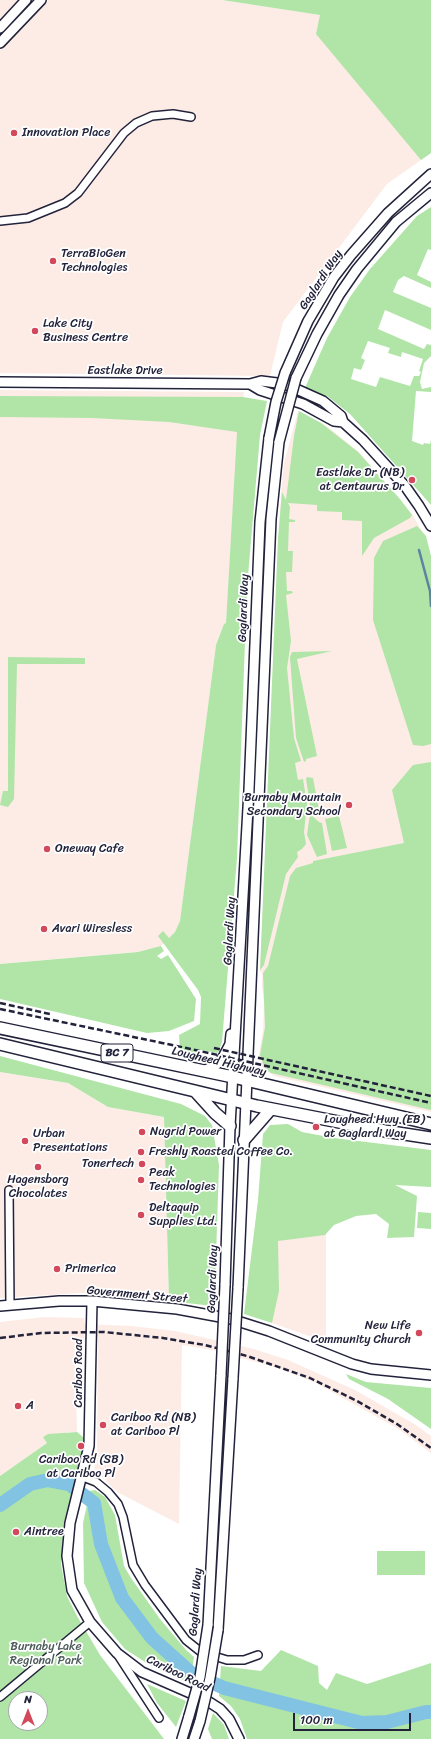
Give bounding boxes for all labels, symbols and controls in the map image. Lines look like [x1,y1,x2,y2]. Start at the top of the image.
place label: Innovation Place [22,126,111,140]
marker: Innovation Place [9,128,19,138]
place label: TerraBioGen Technologies [61,247,127,275]
street label: Gaglardi Way [296,247,346,313]
marker: TerraBioGen Technologies [48,256,58,266]
place label: Lake City Business Centre [43,317,128,345]
marker: Lake City Business Centre [30,326,40,336]
street label: Eastlake Drive [87,364,163,378]
place label: Eastlake Dr (NB) at Centaurus Dr [316,466,404,494]
marker: Eastlake Dr (NB) at Centaurus Dr [407,475,417,485]
street label: Gaglardi Way [236,574,252,642]
place label: Burnaby Mountain Secondary School [244,791,341,819]
marker: Burnaby Mountain Secondary School [344,800,354,810]
place label: Oneway Cafe [55,842,124,856]
marker: Oneway Cafe [42,844,52,854]
street label: Gaglardi Way [221,897,239,965]
place label: Avari Wiresless [52,922,132,936]
marker: Avari Wiresless [39,924,49,934]
road number: BC 7 [101,1044,133,1062]
street label: Lougheed Highway [170,1044,268,1080]
place label: Lougheed Hwy (EB) at Gaglardi Way [324,1113,425,1141]
marker: Lougheed Hwy (EB) at Gaglardi Way [311,1122,321,1132]
place label: Nugrid Power [150,1125,221,1139]
place label: Urban Presentations [33,1127,108,1155]
marker: Nugrid Power [137,1127,147,1137]
marker: Urban Presentations [20,1136,30,1146]
place label: Freshly Roasted Coffee Co. [149,1145,293,1159]
marker: Freshly Roasted Coffee Co. [136,1147,146,1157]
place label: Tonertech [82,1157,134,1171]
marker: Tonertech [137,1159,147,1169]
marker: Hagensborg Chocolates [33,1162,43,1172]
place label: Peak Technologies [149,1166,215,1194]
place label: Hagensborg Chocolates [7,1173,69,1201]
marker: Peak Technologies [136,1175,146,1185]
place label: Deltaquip Supplies Ltd. [149,1201,218,1229]
marker: Deltaquip Supplies Ltd. [136,1210,146,1220]
street label: Gaglardi Way [205,1245,221,1313]
place label: Primerica [65,1262,116,1276]
marker: Primerica [52,1264,62,1274]
street label: Government Street [86,1283,188,1307]
place label: New Life Community Church [311,1319,411,1347]
marker: New Life Community Church [414,1328,424,1338]
street label: Cariboo Road [72,1338,86,1408]
place label: A [26,1399,34,1413]
marker: A [13,1401,23,1411]
place label: Cariboo Rd (NB) at Cariboo Pl [111,1411,196,1439]
marker: Cariboo Rd (NB) at Cariboo Pl [98,1420,108,1430]
marker: Cariboo Rd (SB) at Cariboo Pl [76,1441,86,1451]
place label: Cariboo Rd (SB) at Cariboo Pl [39,1453,123,1481]
place label: Aintree [24,1525,64,1539]
marker: Aintree [11,1527,21,1537]
street label: Gaglardi Way [186,1567,206,1637]
park label: Burnaby Lake Regional Park [10,1640,82,1668]
street label: Cariboo Road [144,1652,212,1696]
text: N [24,1690,32,1709]
north arrow [8,1691,48,1731]
scale bar [295,1705,413,1731]
text: 100 m [300,1709,333,1731]

